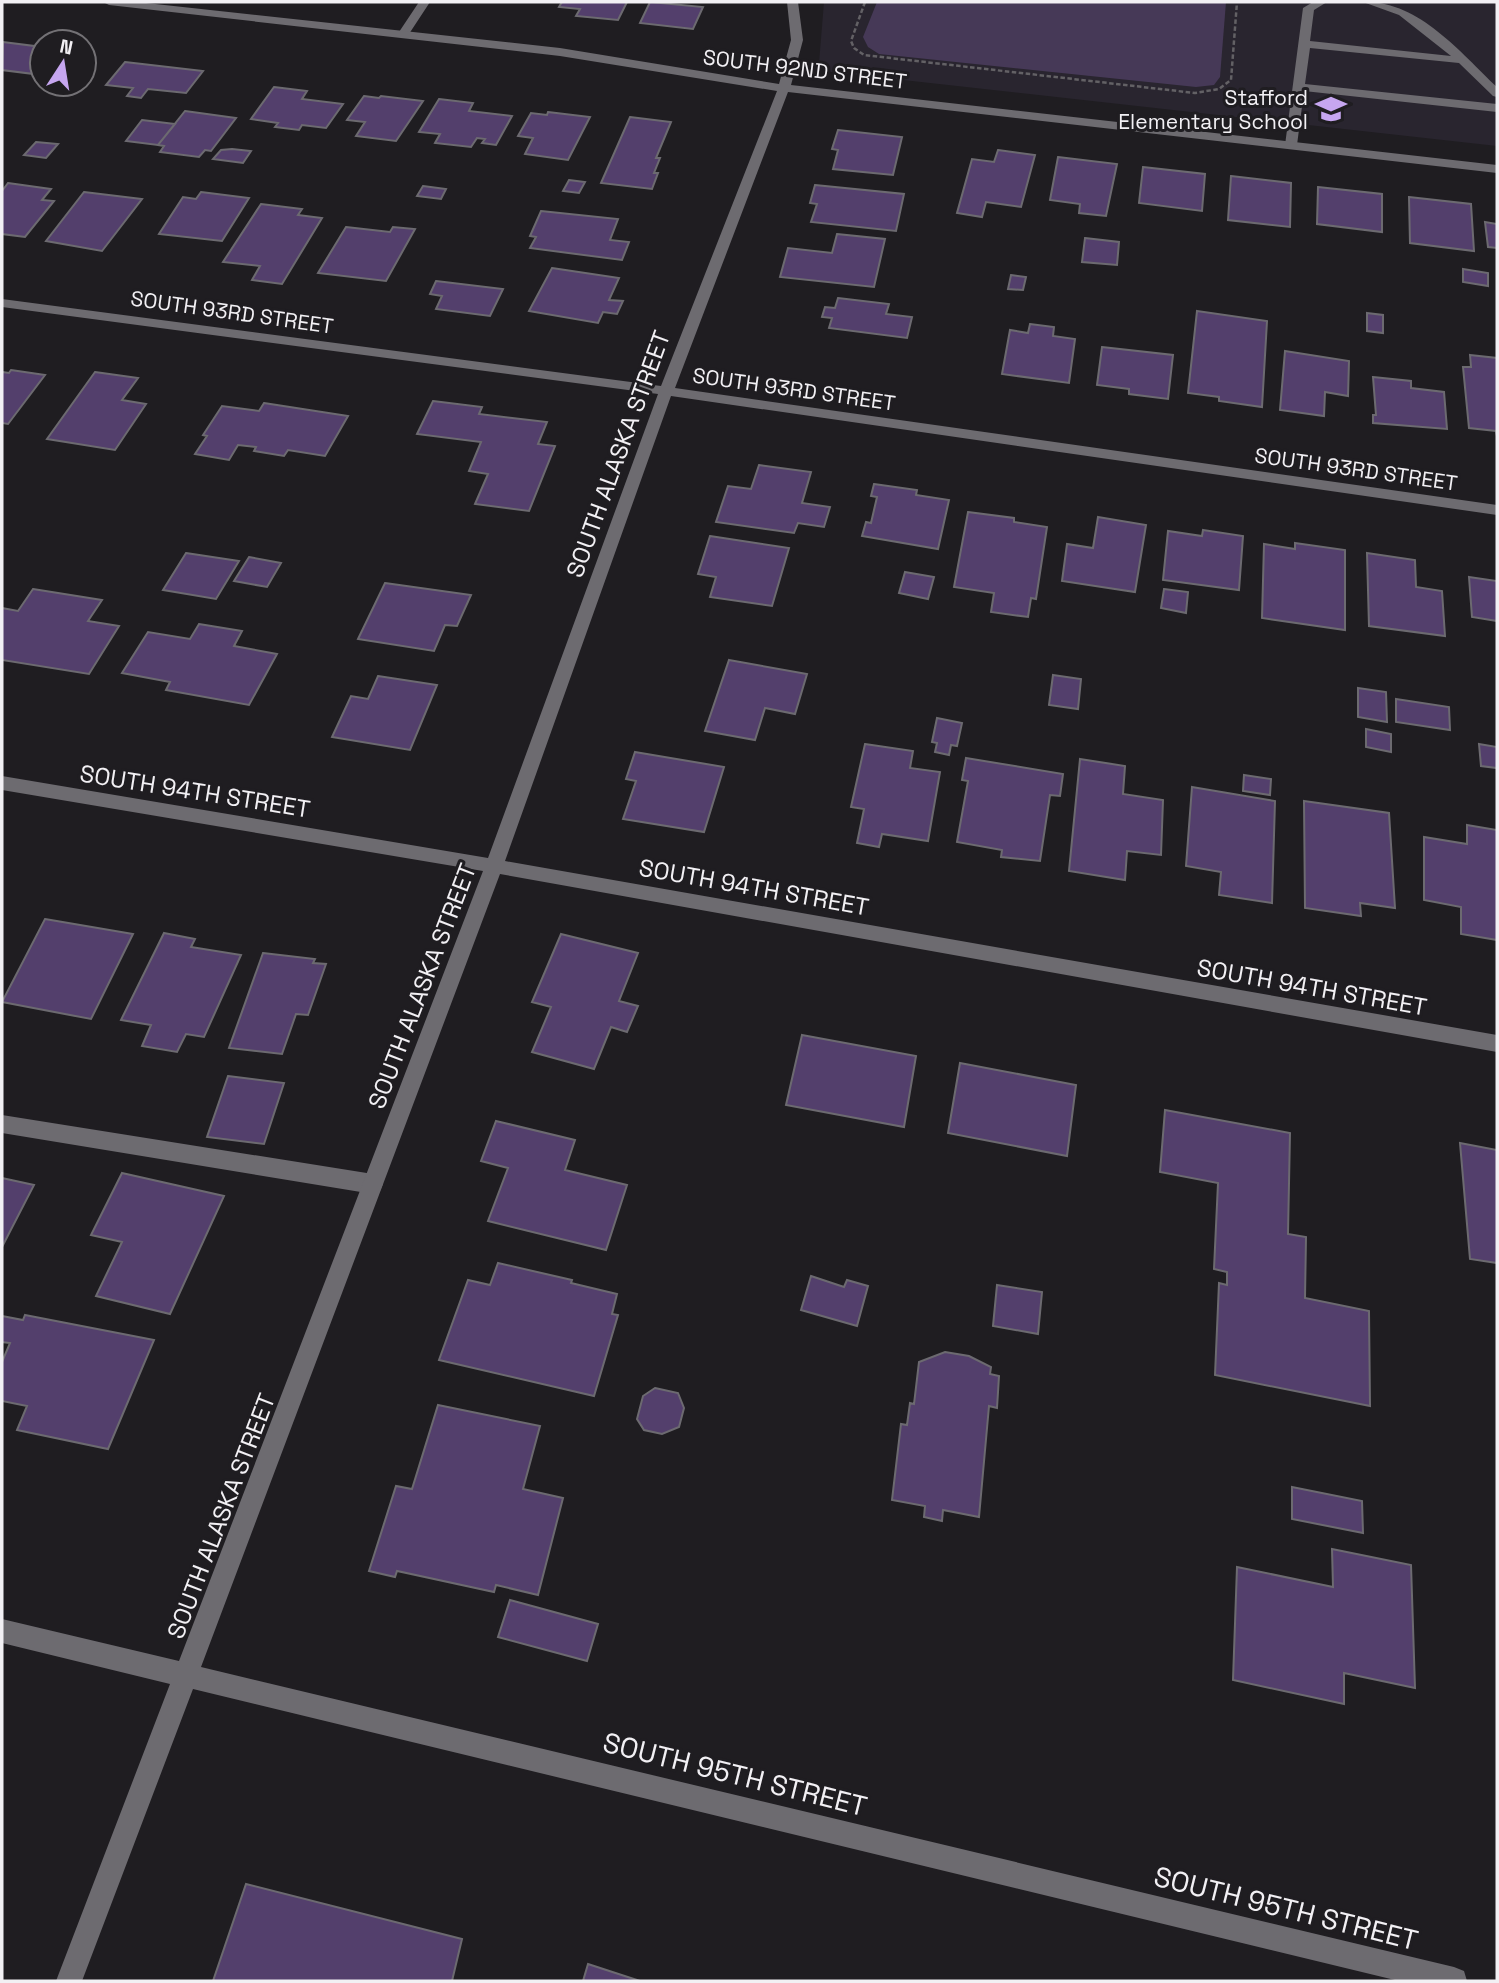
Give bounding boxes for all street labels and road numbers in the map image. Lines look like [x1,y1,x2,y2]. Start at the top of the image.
street label: SOUTH 92ND STREET [702,43,908,95]
street label: SOUTH 93RD STREET [129,284,335,340]
street label: SOUTH ALASKA STREET [559,326,677,582]
street label: SOUTH 93RD STREET [691,361,897,417]
street label: SOUTH 93RD STREET [1253,441,1459,497]
street label: SOUTH 94TH STREET [78,757,312,825]
street label: SOUTH 94TH STREET [637,852,871,922]
street label: SOUTH ALASKA STREET [361,859,483,1113]
street label: SOUTH 94TH STREET [1195,952,1429,1022]
street label: SOUTH ALASKA STREET [160,1389,282,1643]
street label: SOUTH 95TH STREET [599,1724,871,1824]
street label: SOUTH 95TH STREET [1150,1858,1422,1958]

